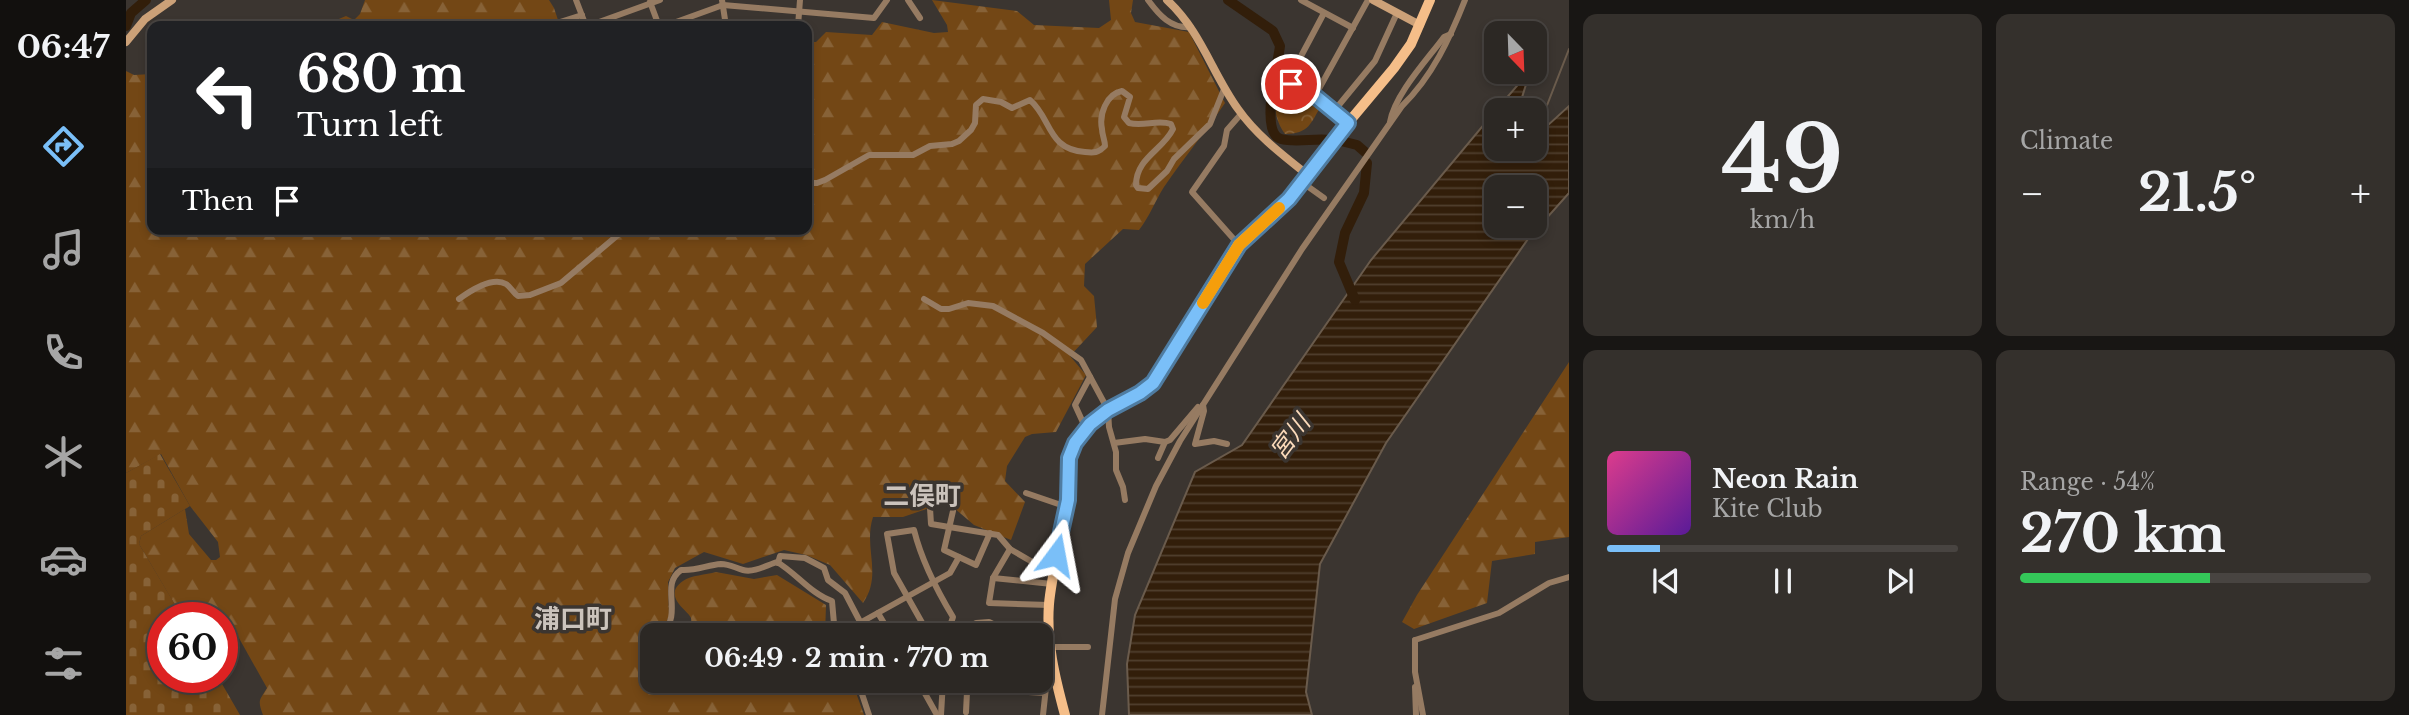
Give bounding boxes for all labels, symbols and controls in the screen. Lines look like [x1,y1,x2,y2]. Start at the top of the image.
north arrow [1484,21,1547,84]
map controls [1484,21,1547,238]
text: 06:47 [17,27,109,67]
text: 680 m [297,44,465,105]
icon: left [182,49,273,140]
pin [1261,54,1321,114]
icon: arrive [1272,65,1310,103]
button: + [1484,98,1547,161]
text: 49 [1722,104,1843,217]
text: Turn left [297,105,443,145]
icon: directions [39,122,88,171]
text: Climate [2020,127,2113,155]
text: 21.5° [2138,161,2256,225]
text: − [2020,170,2044,217]
text: + [2350,170,2371,217]
button: − [1484,175,1547,238]
icon: arrive [268,182,306,220]
text: Then [182,185,254,217]
text: km/h [1750,206,1815,234]
icon: music [39,225,88,274]
icon: phone [39,328,88,377]
water label: 宮川 [1264,406,1317,465]
icon: climate [39,432,88,481]
text: Neon Rain [1712,463,1858,495]
text: Range · 54% [2020,468,2155,496]
district label: 二俣町 [883,480,961,512]
text: Kite Club [1712,495,1823,523]
text: 270 km [2020,502,2226,566]
position arrow [1019,518,1093,592]
icon: car [39,535,88,584]
icon: previous [1647,562,1685,600]
icon: pause [1764,562,1802,600]
icon: next [1881,562,1919,600]
speed limit sign: 60 [147,602,238,693]
district label: 浦口町 [534,603,612,635]
icon: filters [39,639,88,688]
text: 06:49 · 2 min · 770 m [704,642,989,674]

